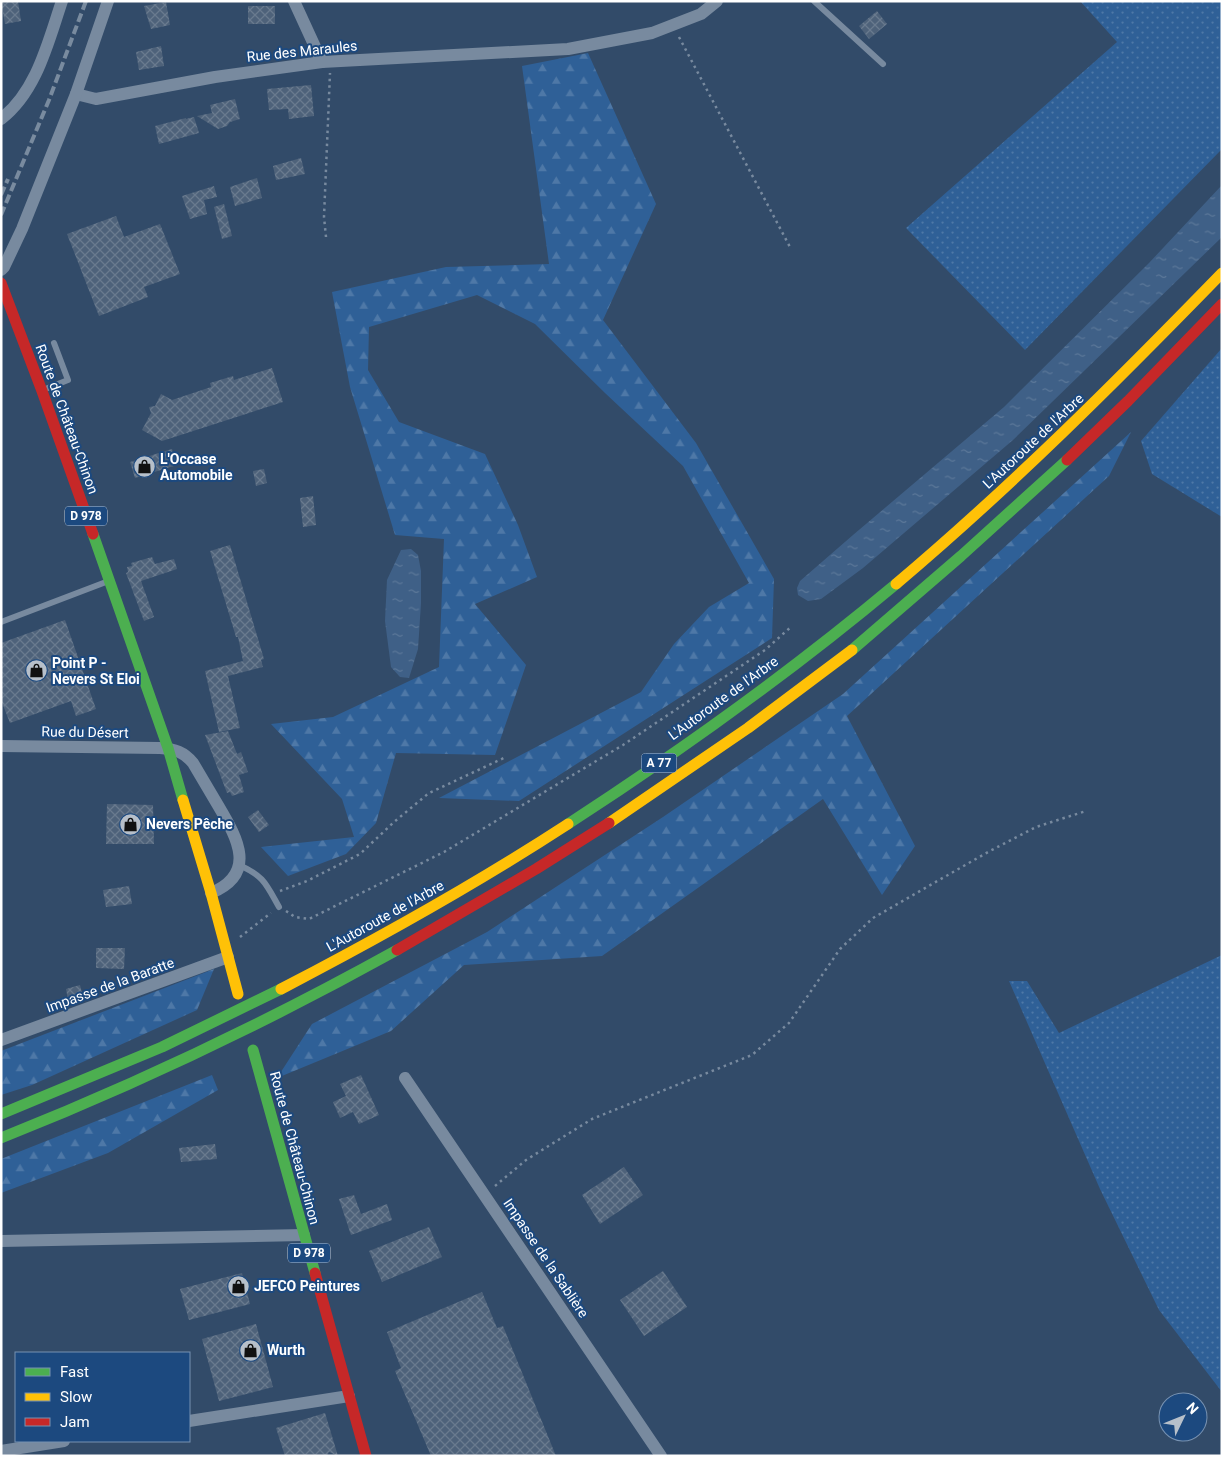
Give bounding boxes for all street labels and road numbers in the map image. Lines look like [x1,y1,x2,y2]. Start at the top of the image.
street label: Rue des Maraules [246,37,358,65]
street label: Route de Château-Chinon [32,342,102,496]
street label: L'Autoroute de l'Arbre [979,390,1087,492]
road number: D 978 [65,506,107,526]
street label: L'Autoroute de l'Arbre [665,653,781,743]
street label: Rue du Désert [41,723,129,741]
road number: A 77 [642,754,676,772]
street label: L'Autoroute de l'Arbre [323,877,447,955]
street label: Impasse de la Baratte [44,954,176,1016]
street label: Route de Château-Chinon [267,1070,323,1226]
street label: Impasse de la Sablière [500,1195,592,1321]
road number: D 978 [288,1244,330,1262]

